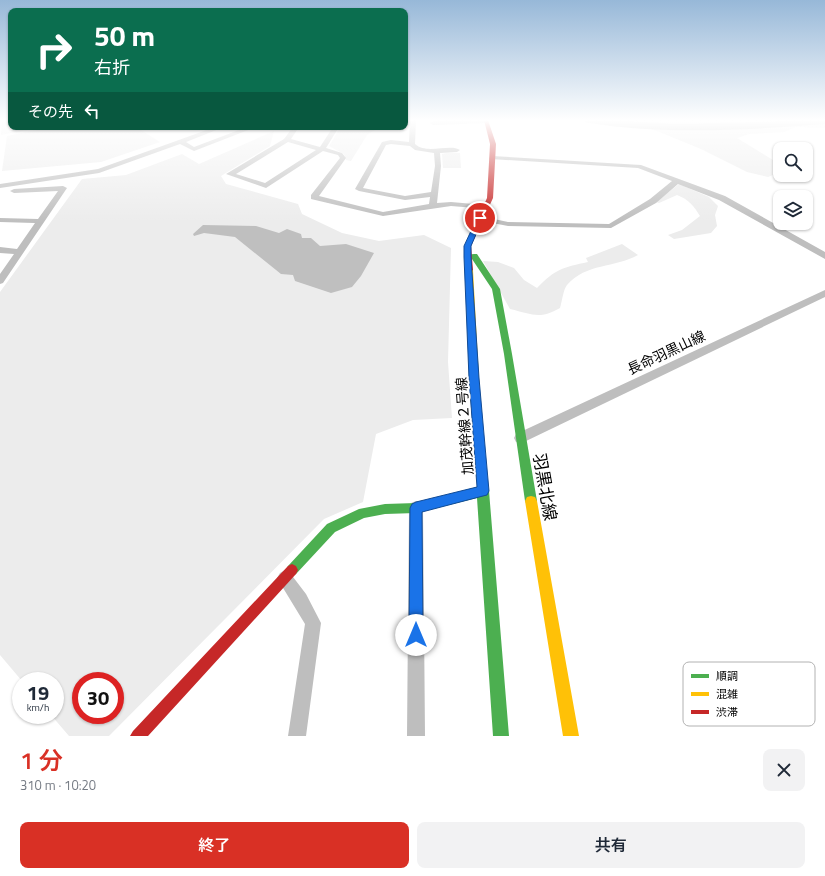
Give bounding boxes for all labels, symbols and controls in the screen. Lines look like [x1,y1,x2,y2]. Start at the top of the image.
text: 50 m [94,14,155,57]
icon: right [28,24,80,76]
text: 右折 [94,54,130,81]
text: その先 [28,100,73,123]
icon: left [81,100,103,122]
map controls [773,142,813,230]
button: search [773,142,813,182]
button: layers [773,190,813,230]
pin [463,201,497,235]
icon: arrive [469,207,491,229]
street label: 長命羽黒山線 [623,325,709,379]
street label: 加茂幹線２号線 [450,376,478,476]
street label: 羽黒北線 [526,451,564,523]
position arrow [395,614,437,656]
legend [683,662,815,726]
text: 順調 [716,668,738,684]
speed limit sign: 30 [72,672,124,724]
text: 19 [27,677,49,708]
text: 混雑 [716,686,738,702]
text: km/h [27,700,49,715]
text: 渋滞 [716,704,738,720]
text: 1 分 [20,742,63,778]
button: close [763,749,805,791]
text: 310 m · 10:20 [20,775,96,795]
button: 終了 [20,822,409,868]
button: 共有 [417,822,805,868]

